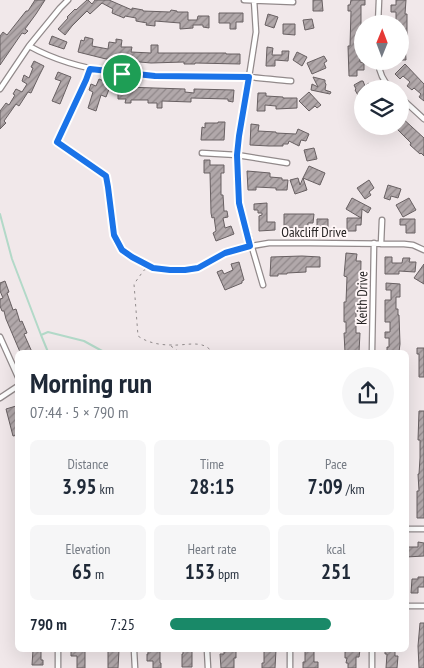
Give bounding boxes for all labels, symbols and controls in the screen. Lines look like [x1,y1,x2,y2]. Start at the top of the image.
north arrow [354,15,409,70]
map controls [354,15,409,135]
pin [101,53,143,95]
icon: arrive [108,60,136,88]
button: layers [354,80,409,135]
street label: Oakcliff Drive [281,223,347,241]
street label: Keith Drive [353,271,371,325]
text: Morning run [30,364,152,401]
button: share [342,367,394,419]
text: 07:44 · 5 × 790 m [30,402,128,422]
text: Distance [67,455,109,473]
text: Time [200,455,224,473]
text: Pace [325,455,347,473]
text: 3.95 [62,473,97,500]
text: 28:15 [189,473,235,500]
text: 7:09 [307,473,343,500]
text: km [97,480,114,498]
text: /km [343,480,365,498]
text: Elevation [66,540,110,558]
text: Heart rate [188,540,236,558]
text: kcal [326,540,346,558]
text: 65 [72,558,92,585]
text: 153 [185,558,215,585]
text: 251 [321,558,351,585]
text: m [92,565,104,583]
text: bpm [215,565,239,583]
text: 790 m [30,614,67,634]
text: 7:25 [110,614,135,634]

